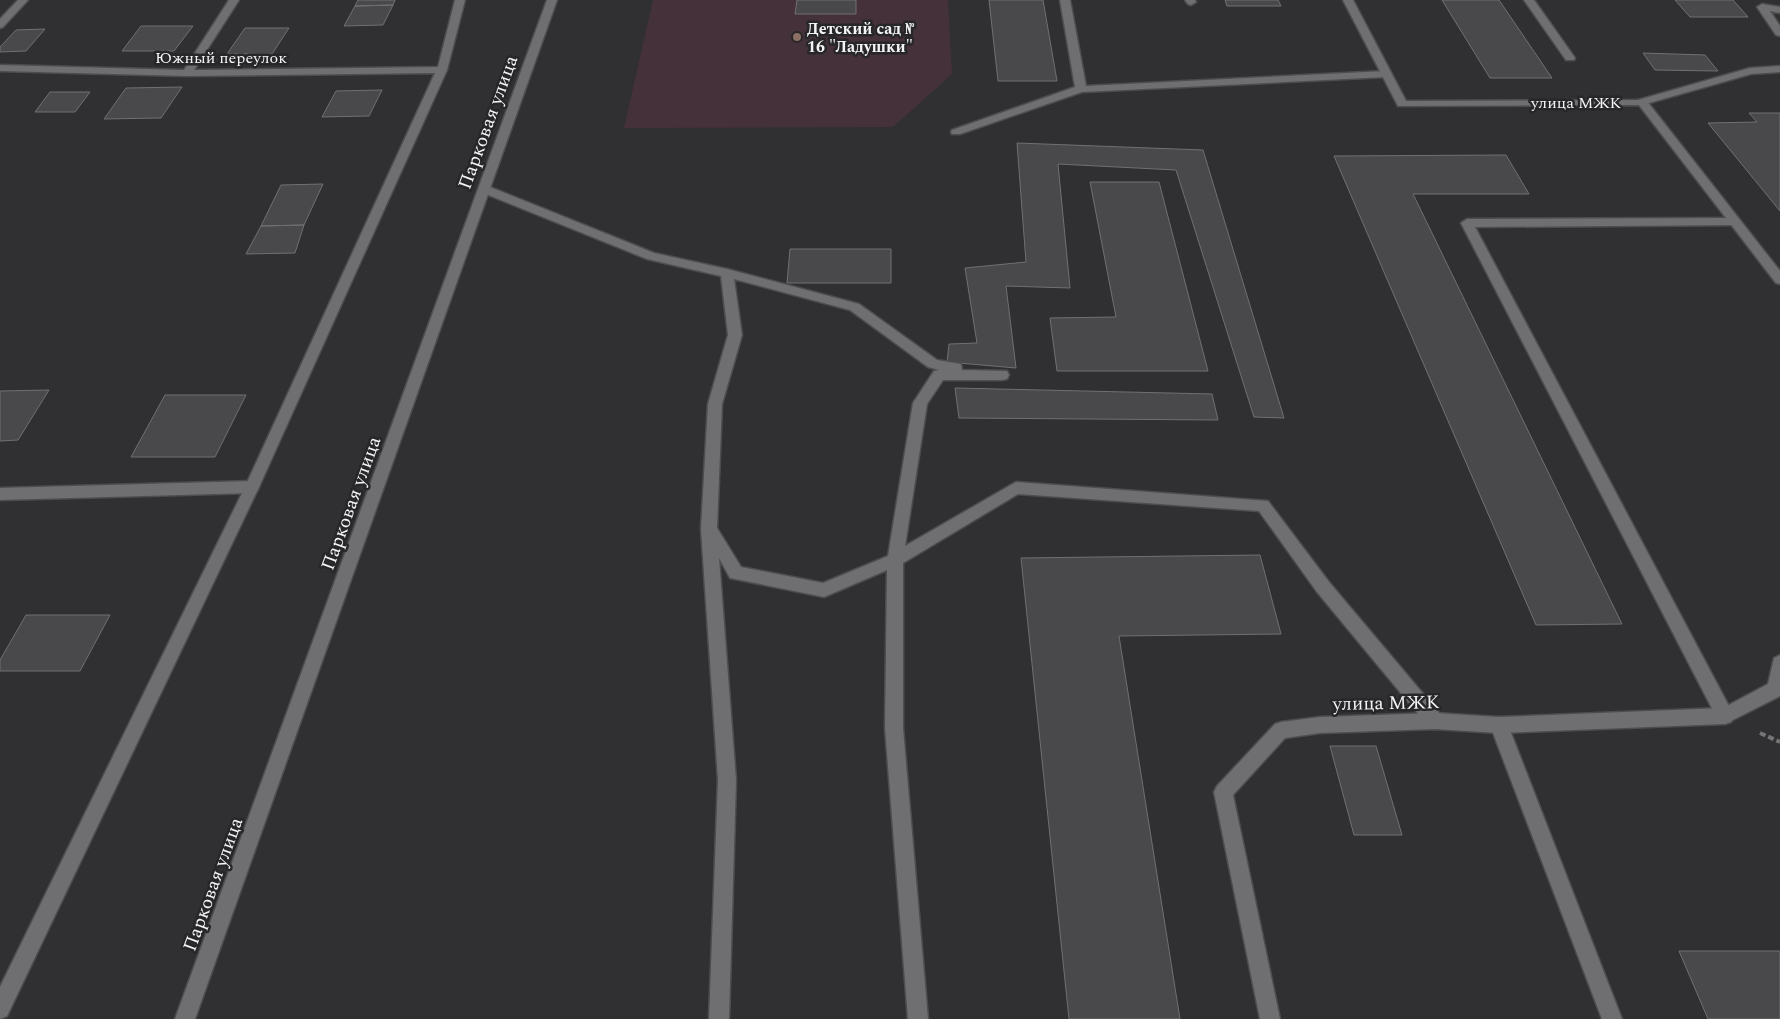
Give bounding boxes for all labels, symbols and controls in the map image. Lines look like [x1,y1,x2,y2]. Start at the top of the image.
place label: Детский сад № 16 "Ладушки" [807,17,914,59]
marker: Детский сад № 16 "Ладушки" [791,31,803,43]
street label: Южный переулок [155,46,287,70]
street label: Парковая улица [451,51,526,194]
street label: улица МЖК [1530,91,1622,115]
street label: Парковая улица [314,432,389,575]
street label: улица МЖК [1331,688,1440,719]
street label: Парковая улица [176,813,251,956]

